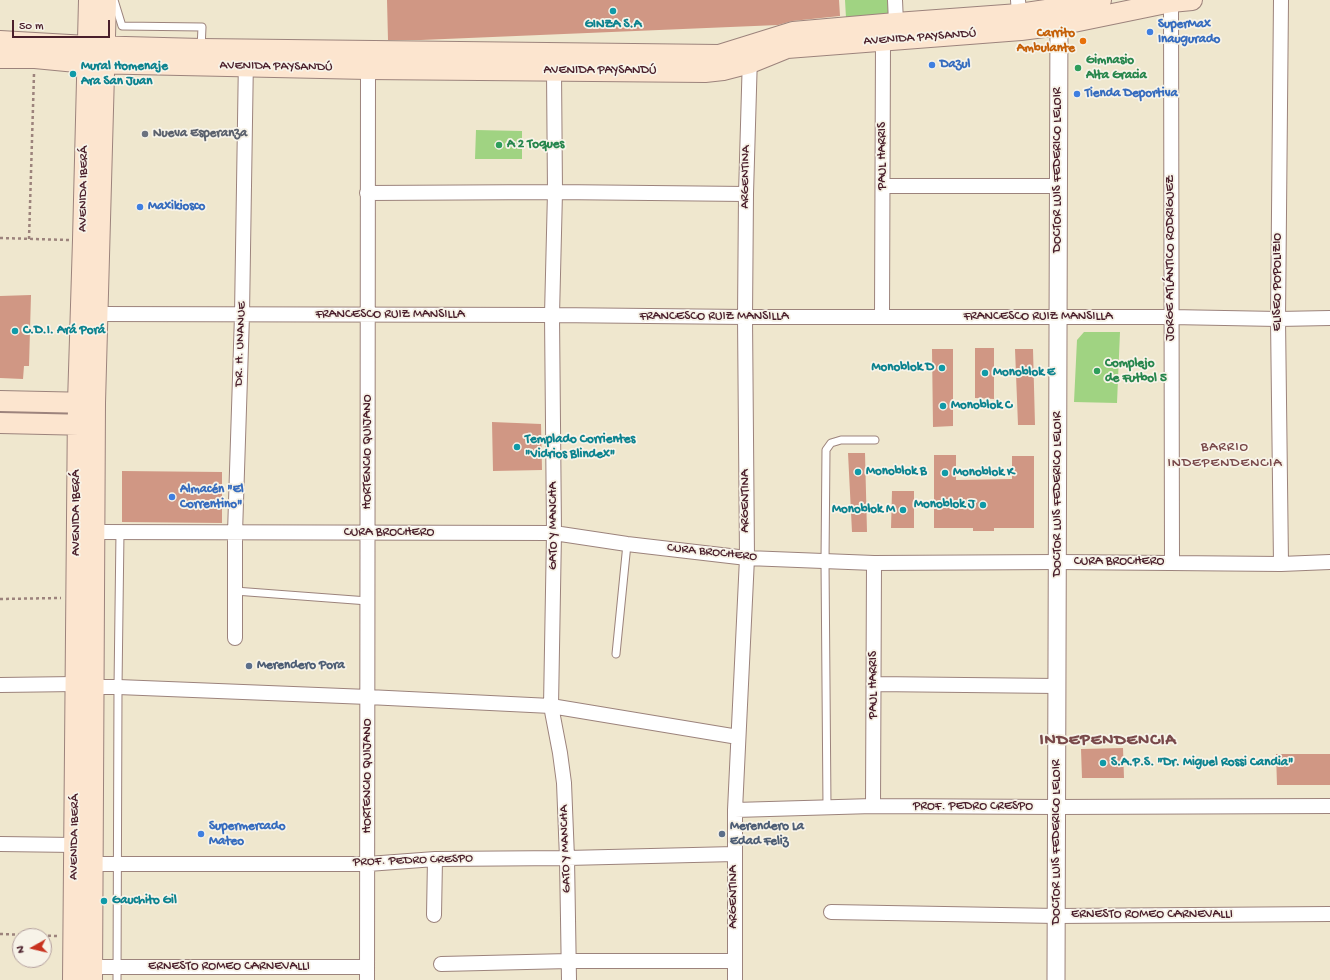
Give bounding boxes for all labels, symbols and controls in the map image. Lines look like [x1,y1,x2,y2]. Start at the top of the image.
marker: GINZA S.A [608,6,618,16]
scale bar [14,12,112,38]
place label: GINZA S.A [585,17,641,33]
place label: SuperMax Inaugurado [1158,17,1220,48]
text: 50 m [19,20,44,34]
street label: AVENIDA PAYSANDÚ [863,26,977,50]
place label: Carrito Ambulante [1017,26,1075,57]
marker: SuperMax Inaugurado [1145,27,1155,37]
marker: Carrito Ambulante [1078,36,1088,46]
place label: Gimnasio Alta Gracia [1086,53,1147,84]
place label: Dazul [940,57,970,73]
street label: AVENIDA PAYSANDÚ [219,58,333,76]
place label: Mural Homenaje Ara San Juan [81,59,168,90]
marker: Dazul [927,60,937,70]
street label: AVENIDA PAYSANDÚ [544,63,656,79]
marker: Gimnasio Alta Gracia [1073,63,1083,73]
marker: Mural Homenaje Ara San Juan [68,69,78,79]
place label: Tienda Deportiva [1085,86,1178,102]
street label: DOCTOR LUIS FEDERICO LELOIR [1050,87,1066,253]
marker: Tienda Deportiva [1072,89,1082,99]
street label: PAUL HARRIS [875,122,891,190]
place label: Nueva Esperanza [153,126,247,142]
marker: Nueva Esperanza [140,129,150,139]
place label: A 2 Toques [507,137,564,153]
marker: A 2 Toques [494,140,504,150]
street label: ARGENTINA [738,145,754,209]
street label: AVENIDA IBERÁ [75,146,93,232]
street label: JORGE ATLÁNTICO RODRIGUEZ [1163,175,1179,341]
place label: Maxikiosco [148,199,205,215]
marker: Maxikiosco [135,202,145,212]
street label: ELISEO POPOLIZIO [1270,233,1286,331]
street label: DR. H. UNANUE [232,301,250,387]
street label: FRANCESCO RUIZ MANSILLA [315,307,465,323]
street label: FRANCESCO RUIZ MANSILLA [639,309,789,325]
street label: FRANCESCO RUIZ MANSILLA [963,309,1113,325]
place label: C.D.I. Ará Porá [23,323,105,339]
marker: C.D.I. Ará Porá [10,326,20,336]
place label: Complejo de Futbol 5 [1105,356,1167,387]
place label: Monoblok D [871,360,934,376]
marker: Monoblok D [937,363,947,373]
place label: Monoblok E [993,365,1055,381]
marker: Complejo de Futbol 5 [1092,366,1102,376]
marker: Monoblok E [980,368,990,378]
street label: HORTENCIO QUIJANO [360,395,376,509]
place label: Monoblok C [951,398,1012,414]
marker: Monoblok C [938,401,948,411]
street label: DOCTOR LUIS FEDERICO LELOIR [1050,411,1066,577]
place label: Templado Corrientes "Vidrios Blindex" [525,432,635,463]
district label: BARRIO INDEPENDENCIA [1167,440,1283,472]
marker: Templado Corrientes "Vidrios Blindex" [512,442,522,452]
place label: Monoblok B [866,464,927,480]
place label: Monoblok K [953,465,1014,481]
marker: Monoblok B [853,467,863,477]
marker: Monoblok K [940,468,950,478]
street label: ARGENTINA [738,469,754,533]
street label: AVENIDA IBERÁ [69,470,85,556]
place label: Almacén "El Correntino" [180,482,244,513]
street label: GATO Y MANCHA [546,482,562,570]
marker: Almacén "El Correntino" [167,492,177,502]
place label: Monoblok J [914,497,975,513]
marker: Monoblok J [978,500,988,510]
place label: Monoblok M [832,502,895,518]
marker: Monoblok M [898,505,908,515]
street label: CURA BROCHERO [344,525,434,541]
street label: CURA BROCHERO [666,541,758,565]
street label: CURA BROCHERO [1074,554,1164,570]
street label: PAUL HARRIS [866,651,882,719]
place label: Merendero Pora [257,658,345,674]
marker: Merendero Pora [244,661,254,671]
street label: HORTENCIO QUIJANO [360,719,376,833]
district label: INDEPENDENCIA [1039,731,1177,751]
place label: S.A.P.S. "Dr. Miguel Rossi Candia" [1111,755,1293,771]
marker: S.A.P.S. "Dr. Miguel Rossi Candia" [1098,758,1108,768]
street label: DOCTOR LUIS FEDERICO LELOIR [1049,759,1065,925]
street label: AVENIDA IBERÁ [66,794,84,880]
street label: PROF. PEDRO CRESPO [913,799,1033,815]
street label: GATO Y MANCHA [557,805,575,893]
place label: Supermercado Mateo [209,819,285,850]
place label: Merendero La Edad Feliz [730,819,804,850]
marker: Supermercado Mateo [196,829,206,839]
marker: Merendero La Edad Feliz [717,829,727,839]
street label: PROF. PEDRO CRESPO [353,851,473,871]
street label: ARGENTINA [726,865,742,929]
place label: Gauchito Gil [112,893,177,909]
marker: Gauchito Gil [99,896,109,906]
street label: ERNESTO ROMEO CARNEVALLI [1071,907,1233,923]
north arrow [12,928,52,968]
text: N [15,945,28,954]
street label: ERNESTO ROMEO CARNEVALLI [148,959,310,975]

